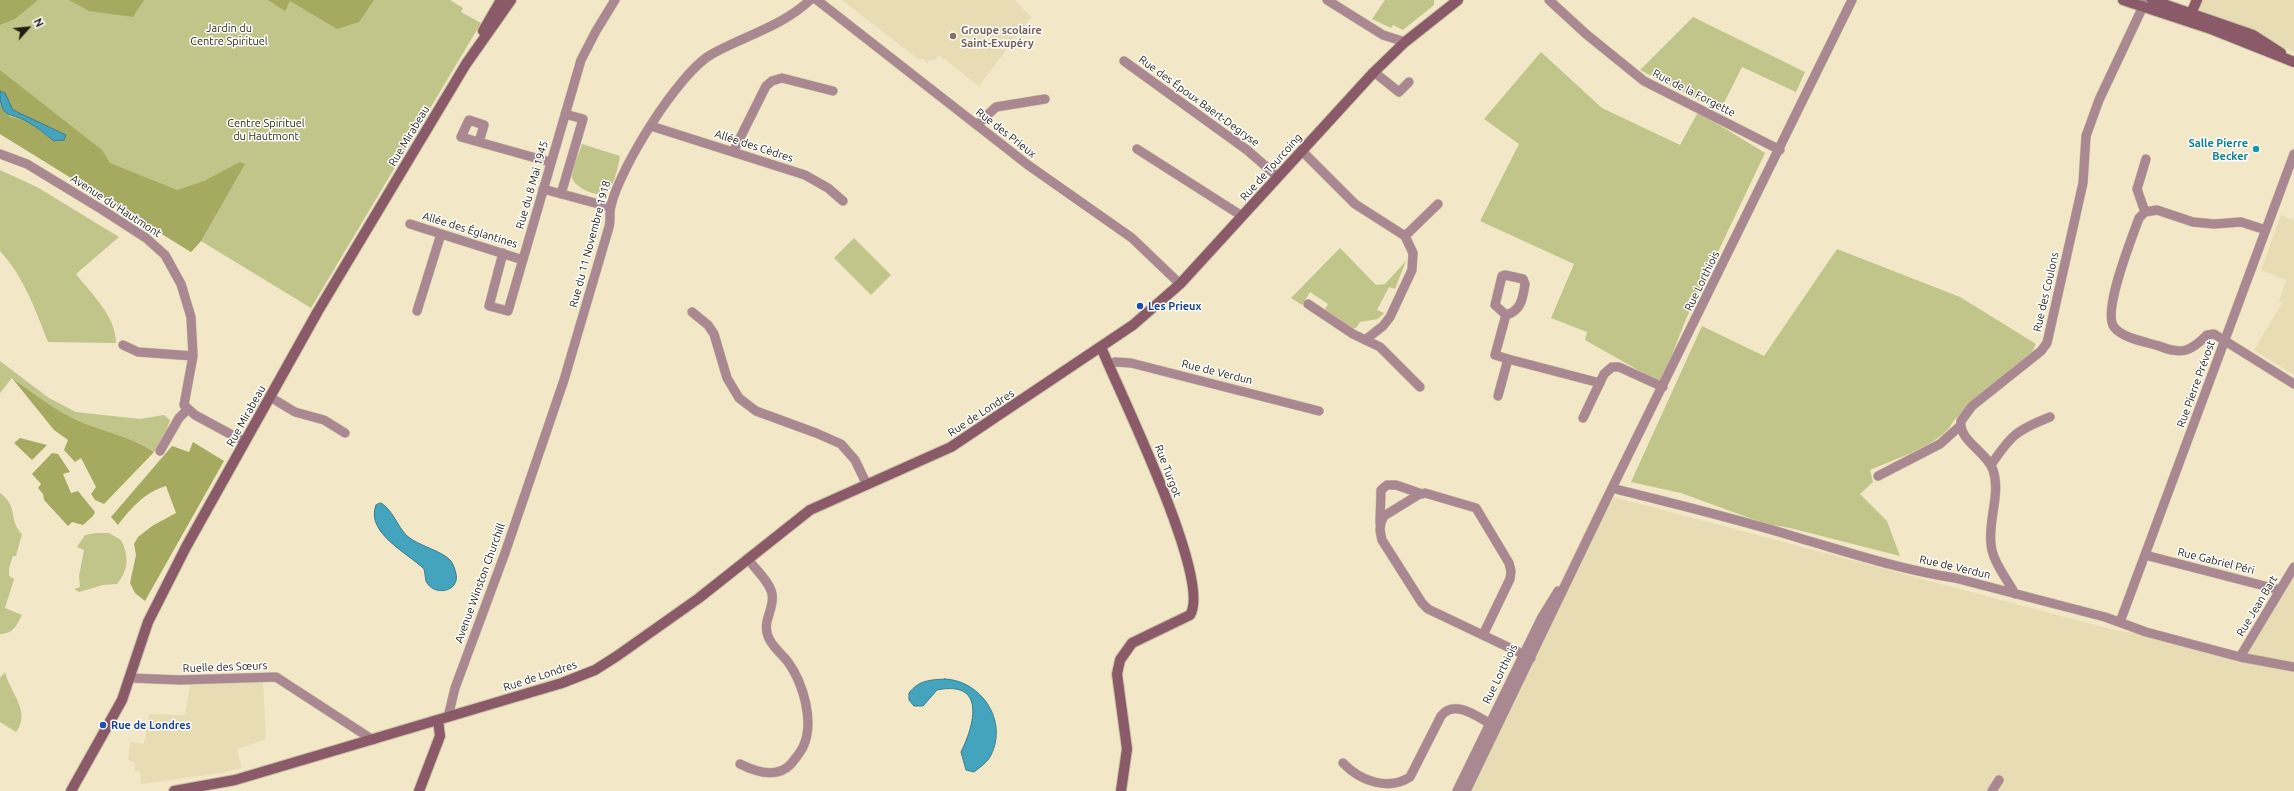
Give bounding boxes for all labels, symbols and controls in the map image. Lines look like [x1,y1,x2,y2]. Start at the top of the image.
north arrow [8,8,48,48]
text: N [31,16,46,29]
park label: Jardin du Centre Spirituel [190,21,268,47]
place label: Groupe scolaire Saint-Exupéry [961,23,1042,49]
marker: Groupe scolaire Saint-Exupéry [948,31,958,41]
street label: Rue des Époux Baert-Degryse [1136,53,1262,149]
street label: Rue de la Forgette [1650,66,1738,120]
street label: Rue Mirabeau [386,103,432,169]
street label: Rue des Prieux [973,105,1039,161]
park label: Centre Spirituel du Hautmont [227,116,305,142]
street label: Allée des Cèdres [713,127,795,165]
street label: Rue de Tourcoing [1237,131,1305,203]
place label: Salle Pierre Becker [2188,136,2248,162]
street label: Rue du 8 Mai 1945 [513,139,551,231]
marker: Salle Pierre Becker [2251,144,2261,154]
street label: Avenue du Hautmont [68,172,164,240]
street label: Rue du 11 Novembre 1918 [567,179,613,309]
street label: Allée des Églantines [421,209,519,251]
street label: Rue Lorthiois [1682,249,1722,313]
street label: Rue des Coulons [2030,251,2062,333]
place label: Les Prieux [1148,299,1201,313]
marker: Les Prieux [1135,301,1145,311]
street label: Rue Pierre Prévost [2174,339,2218,429]
street label: Rue de Verdun [1180,357,1254,387]
street label: Rue Mirabeau [224,383,268,449]
street label: Rue de Londres [945,387,1017,439]
street label: Rue Turgot [1152,443,1184,499]
street label: Avenue Winston Churchill [452,521,508,645]
street label: Rue Gabriel Péri [2176,545,2256,577]
street label: Rue de Verdun [1918,552,1992,582]
street label: Rue Jean Bart [2234,573,2280,639]
street label: Rue Lorthiois [1480,642,1520,706]
street label: Rue de Londres [502,658,578,694]
street label: Ruelle des Sœurs [182,659,268,675]
place label: Rue de Londres [111,718,191,732]
marker: Rue de Londres [98,720,108,730]

